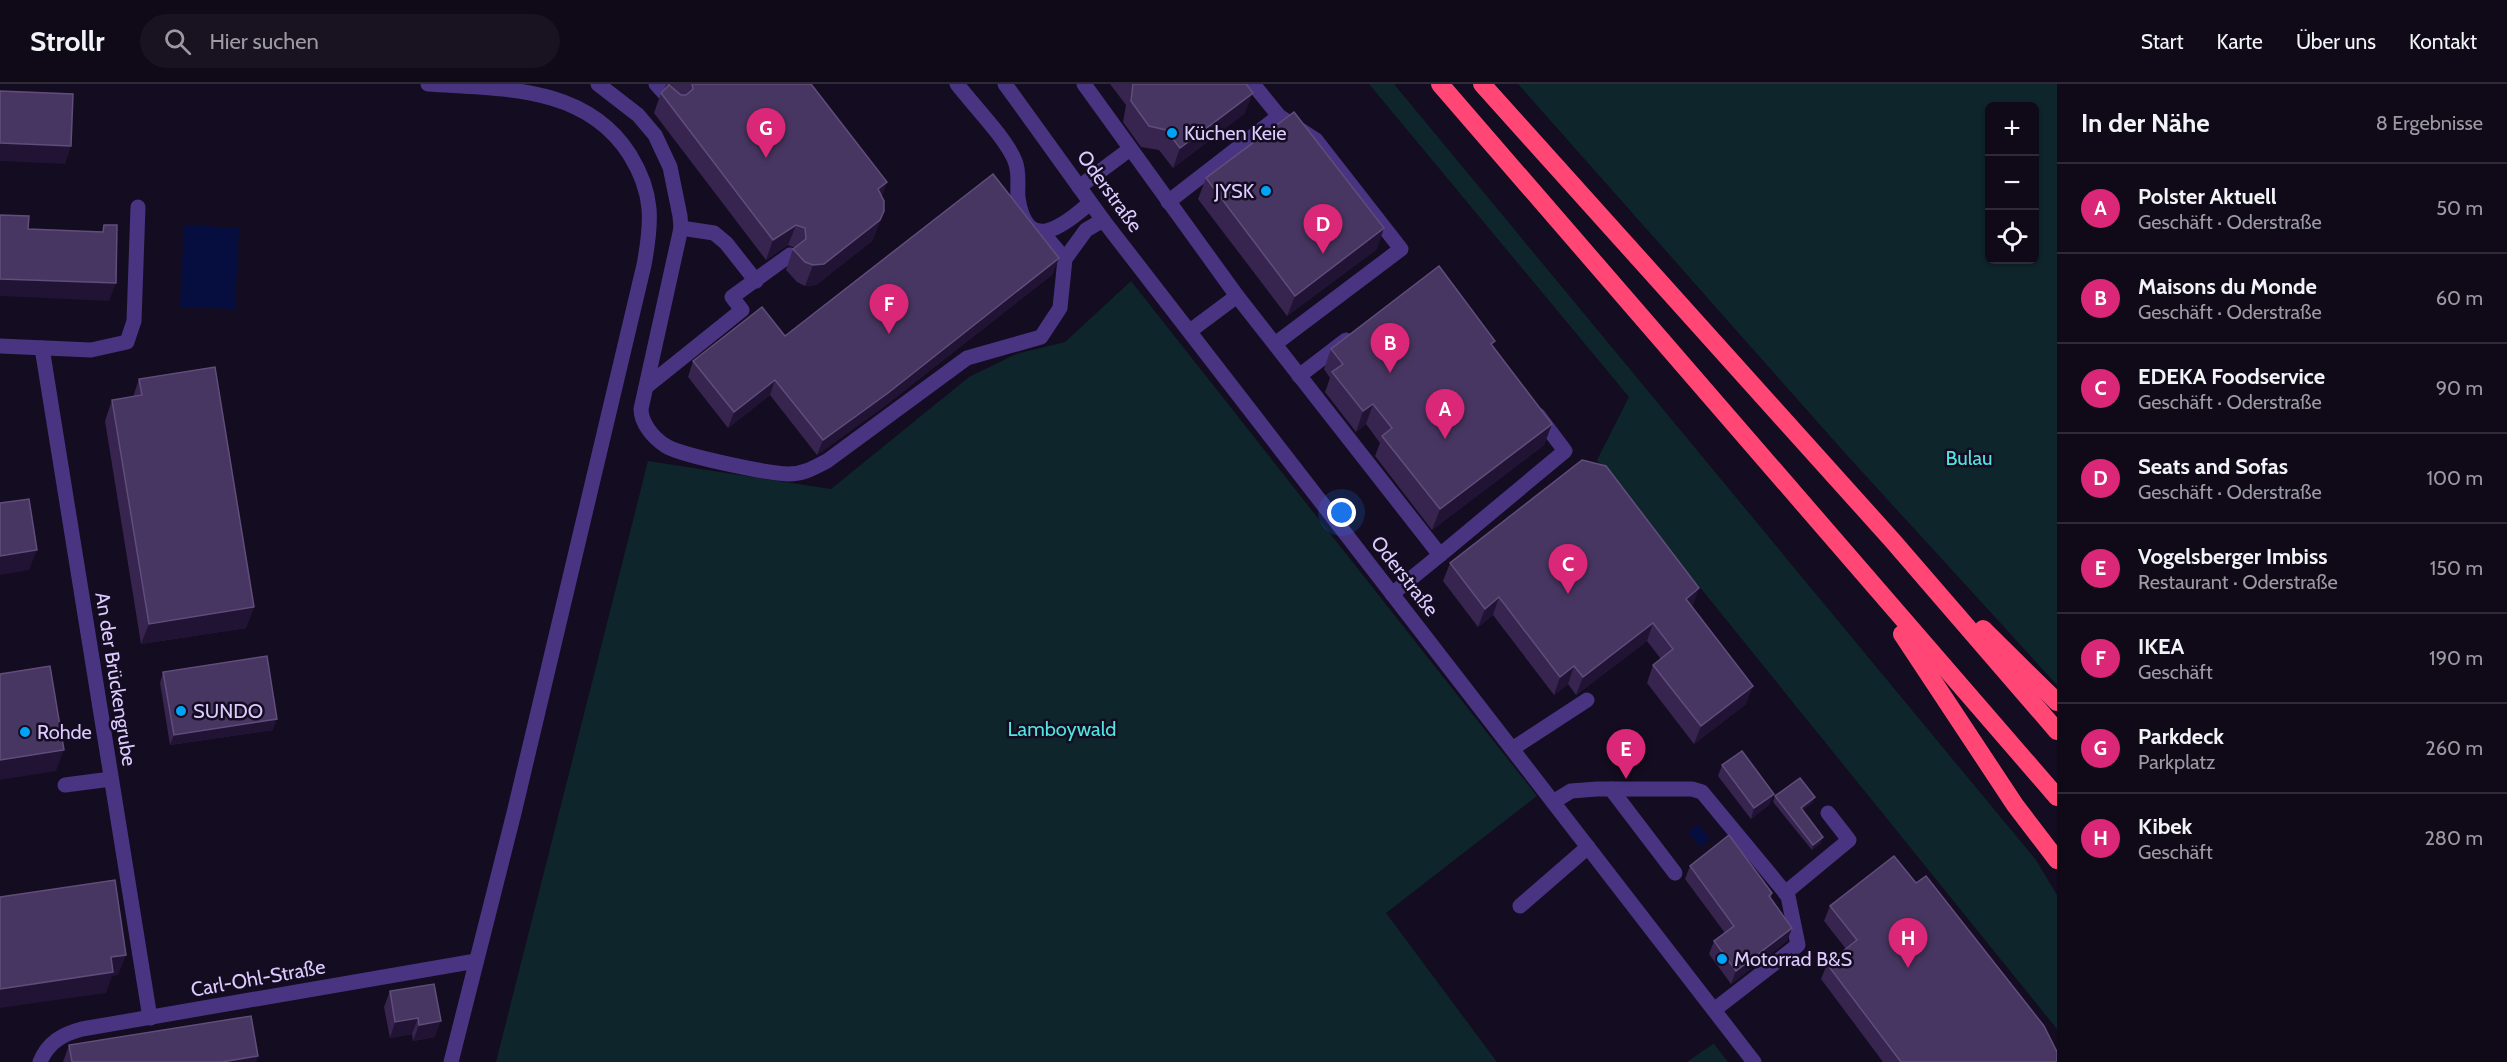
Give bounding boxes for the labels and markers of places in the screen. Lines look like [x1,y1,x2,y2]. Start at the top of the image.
pin: G [746,109,786,158]
place label: Küchen Keie [1184,121,1287,145]
marker: Küchen Keie [1165,126,1179,140]
place label: JYSK [1214,179,1255,203]
marker: JYSK [1259,184,1273,198]
pin: D [1304,204,1342,254]
pin: F [870,284,908,334]
pin: B [1370,324,1410,373]
pin: A [1426,390,1464,439]
pin: C [1548,544,1588,594]
place label: SUNDO [193,699,263,723]
marker: SUNDO [174,704,188,718]
place label: Rohde [37,720,92,744]
marker: Rohde [18,725,32,739]
pin: E [1606,730,1646,779]
pin: H [1888,918,1928,968]
place label: Motorrad B&S [1734,947,1852,971]
marker: Motorrad B&S [1715,952,1729,966]

